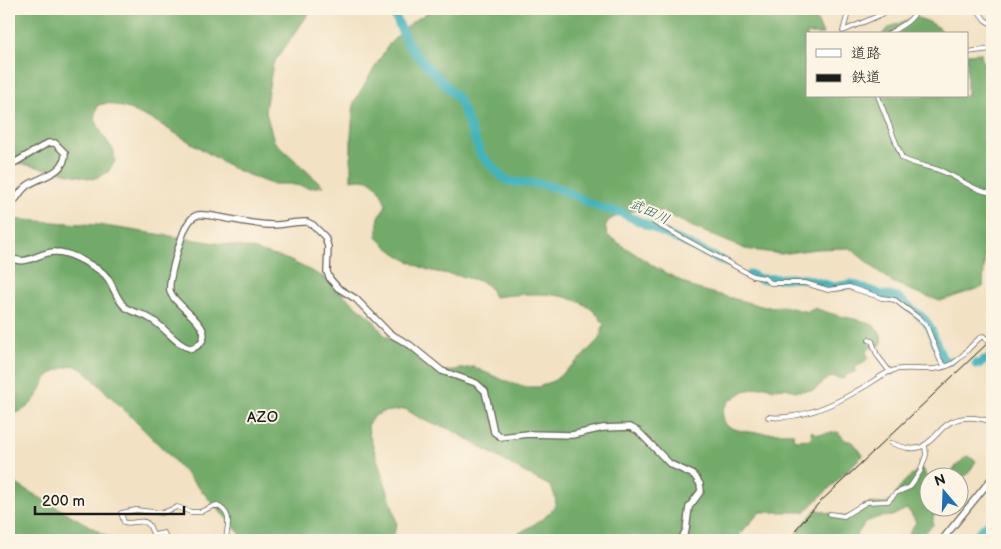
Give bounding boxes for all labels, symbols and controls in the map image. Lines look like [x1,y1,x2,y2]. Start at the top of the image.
legend [806,32,968,98]
text: 道路 [851,44,881,63]
text: 鉄道 [851,68,881,87]
water label: 武田川 [627,195,672,228]
district label: AZO [247,408,279,427]
north arrow [918,466,968,516]
text: N [932,470,948,490]
scale bar [35,484,184,516]
text: 200 m [42,492,85,511]

